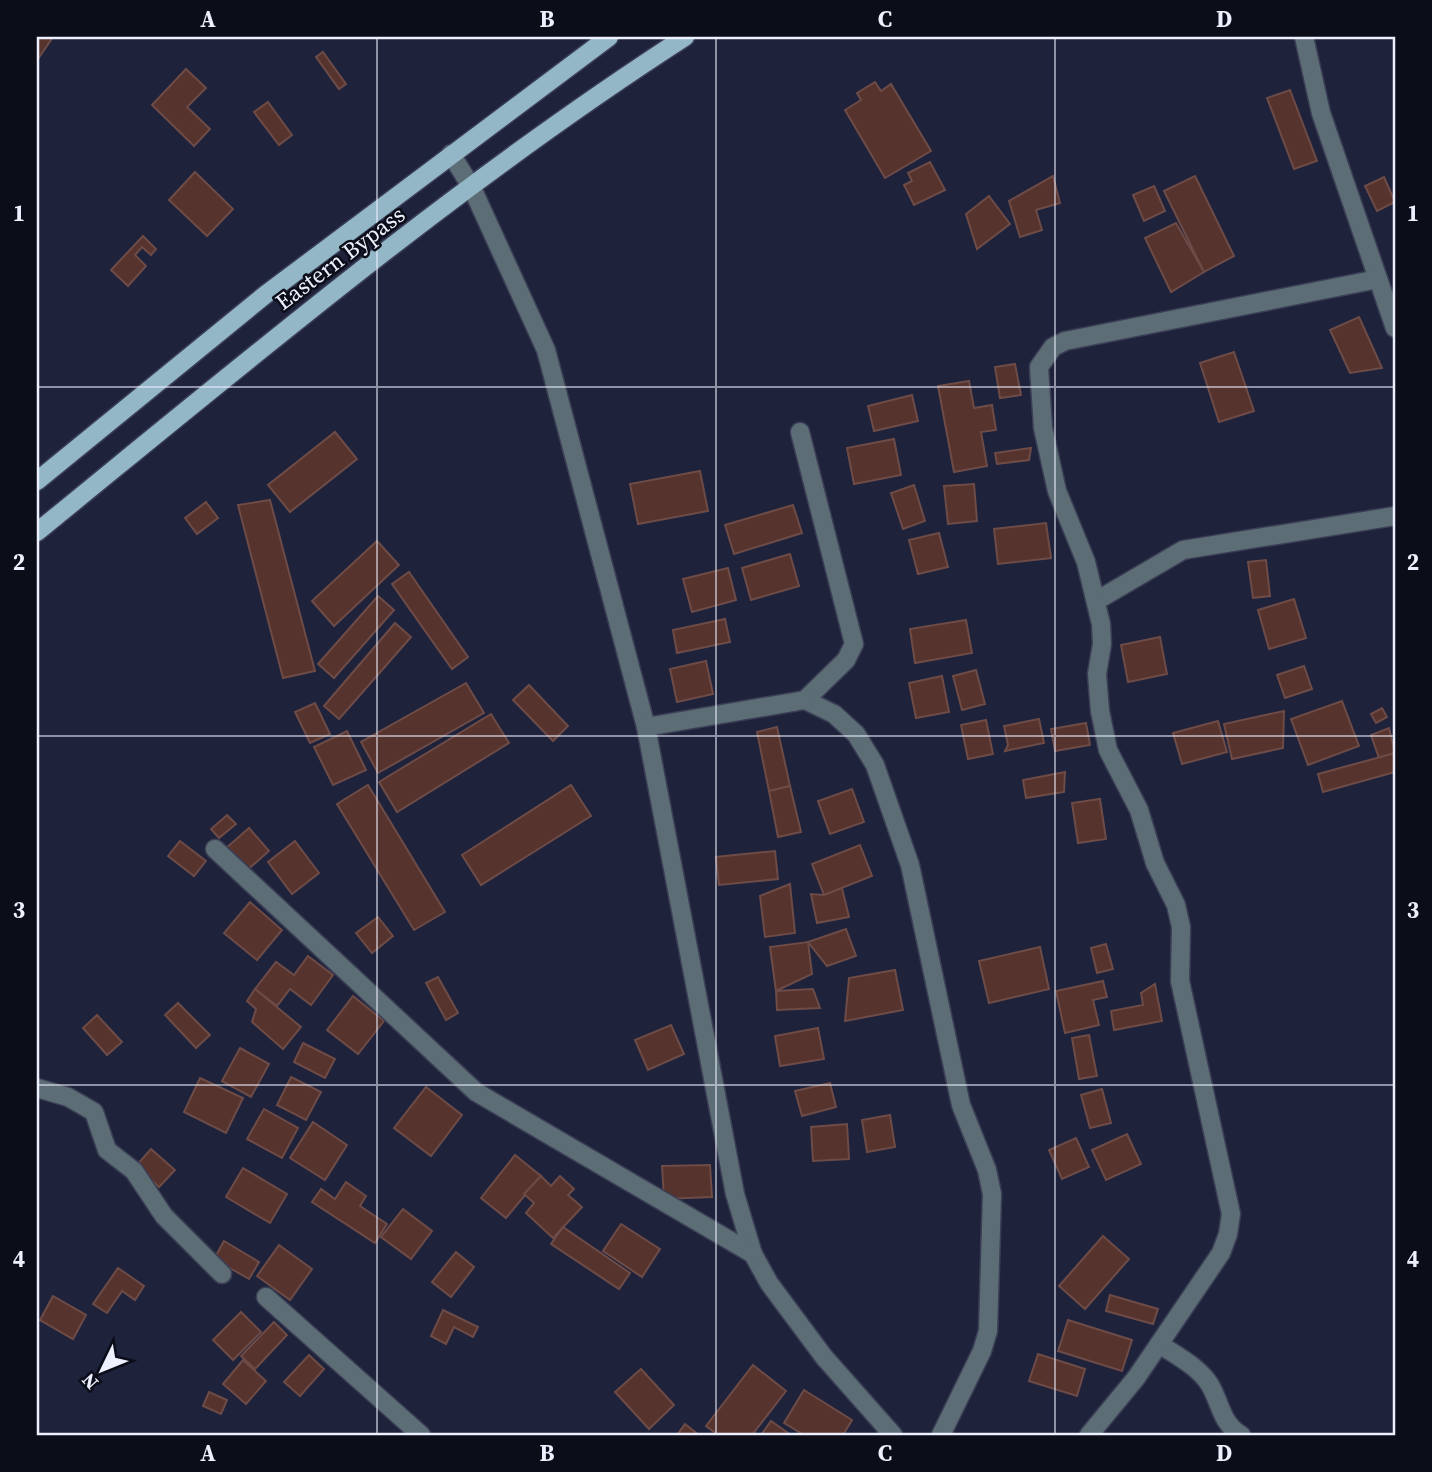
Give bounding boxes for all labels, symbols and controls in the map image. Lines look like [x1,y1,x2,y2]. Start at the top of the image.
text: A [200,3,216,35]
text: B [540,3,555,35]
text: C [878,3,892,35]
text: D [1216,3,1232,35]
text: 1 [13,197,25,229]
text: 1 [1407,197,1419,229]
street label: Eastern Bypass [269,199,411,317]
text: 2 [13,546,25,578]
text: 2 [1407,546,1419,578]
text: 3 [13,894,25,926]
text: 3 [1407,894,1419,926]
text: 4 [13,1243,25,1275]
text: 4 [1407,1243,1419,1275]
north arrow [66,1336,136,1406]
text: N [75,1368,104,1396]
text: A [200,1437,216,1469]
text: B [540,1437,555,1469]
text: C [878,1437,892,1469]
text: D [1216,1437,1232,1469]

